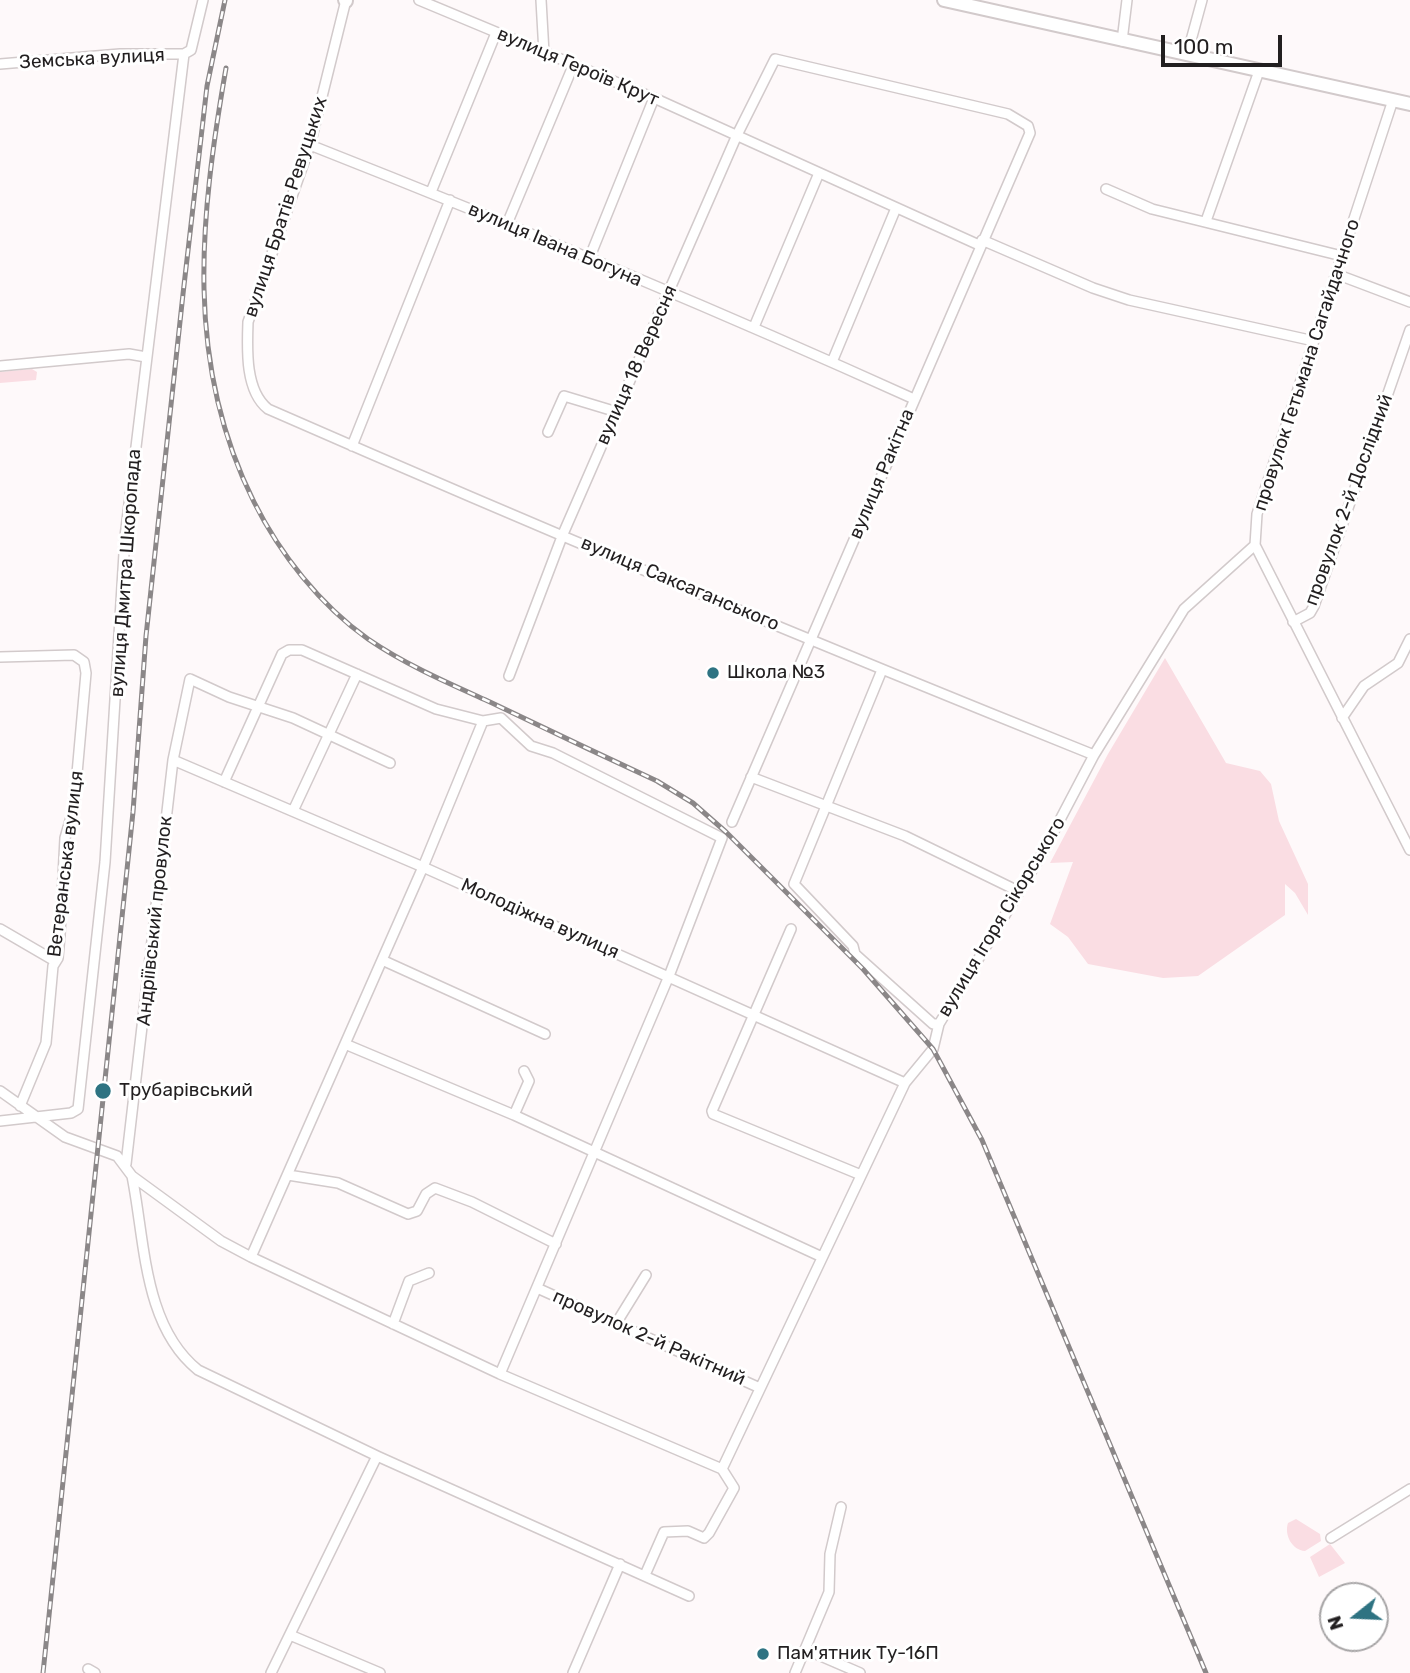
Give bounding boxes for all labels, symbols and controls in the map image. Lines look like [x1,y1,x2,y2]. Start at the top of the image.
scale bar [1165,21,1286,65]
street label: вулиця Героїв Крут [494,23,662,111]
text: 100 m [1174,34,1233,59]
street label: Земська вулиця [19,44,165,74]
street label: вулиця Братів Ревуцьких [240,94,332,320]
street label: вулиця Івана Богуна [465,198,645,292]
street label: провулок Гетьмана Сагайдачного [1249,216,1365,514]
street label: вулиця 18 Вересня [592,282,682,448]
street label: провулок 2-й Дослідний [1300,391,1398,609]
street label: вулиця Ракітна [844,406,920,542]
street label: вулиця Дмитра Шкоропада [106,448,146,698]
street label: вулиця Саксаганського [577,532,783,636]
place label: Школа №3 [727,662,825,684]
marker: Школа №3 [705,665,721,681]
street label: Ветеранська вулиця [43,770,89,958]
street label: вулиця Ігоря Сікорського [933,813,1071,1021]
street label: Андріївський провулок [133,815,177,1027]
street label: Молодіжна вулиця [457,874,623,964]
place label: Трубарівський [119,1080,253,1102]
marker: Трубарівський [93,1081,113,1101]
street label: провулок 2-й Ракітний [549,1285,749,1391]
north arrow [1319,1582,1389,1652]
text: N [1322,1613,1349,1633]
place label: Пам'ятник Ту-16П [777,1643,939,1665]
marker: Пам'ятник Ту-16П [755,1646,771,1662]

